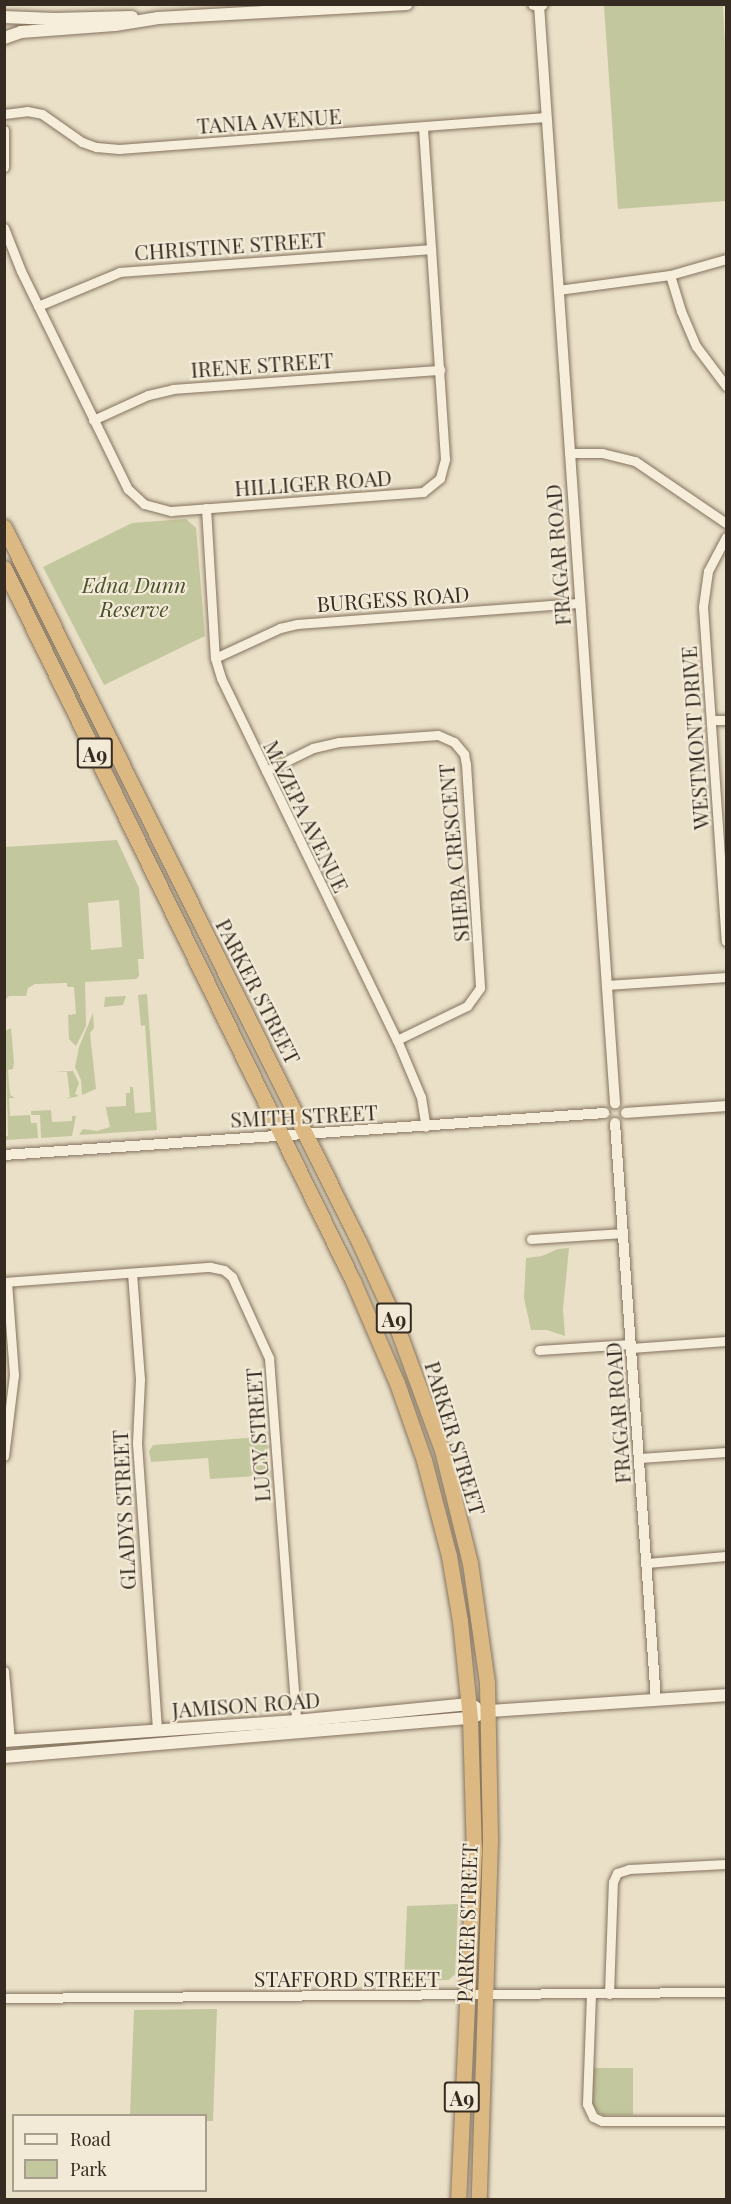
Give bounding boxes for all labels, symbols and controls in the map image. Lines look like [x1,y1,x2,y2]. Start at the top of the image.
street label: TANIA AVENUE [196,102,342,138]
street label: CHRISTINE STREET [133,226,327,264]
street label: IRENE STREET [190,346,334,382]
street label: HILLIGER ROAD [233,464,393,500]
street label: FRAGAR ROAD [539,483,575,627]
park label: Edna Dunn Reserve [82,571,186,621]
street label: BURGESS ROAD [316,580,470,616]
street label: WESTMONT DRIVE [675,645,713,831]
road number: A9 [76,736,115,770]
street label: MAZEPA AVENUE [259,736,355,896]
street label: SHEBA CRESCENT [433,763,473,943]
street label: PARKER STREET [211,914,307,1068]
street label: SMITH STREET [230,1099,378,1131]
road number: A9 [374,1301,414,1335]
street label: FRAGAR ROAD [599,1341,635,1485]
street label: PARKER STREET [421,1358,491,1518]
street label: LUCY STREET [240,1367,274,1503]
street label: GLADYS STREET [106,1429,140,1591]
street label: JAMISON ROAD [171,1686,321,1722]
street label: PARKER STREET [451,1843,481,2003]
street label: STAFFORD STREET [254,1965,440,1991]
road number: A9 [442,2080,482,2114]
legend [12,2114,207,2192]
text: Road [70,2127,111,2151]
text: Park [70,2157,107,2181]

